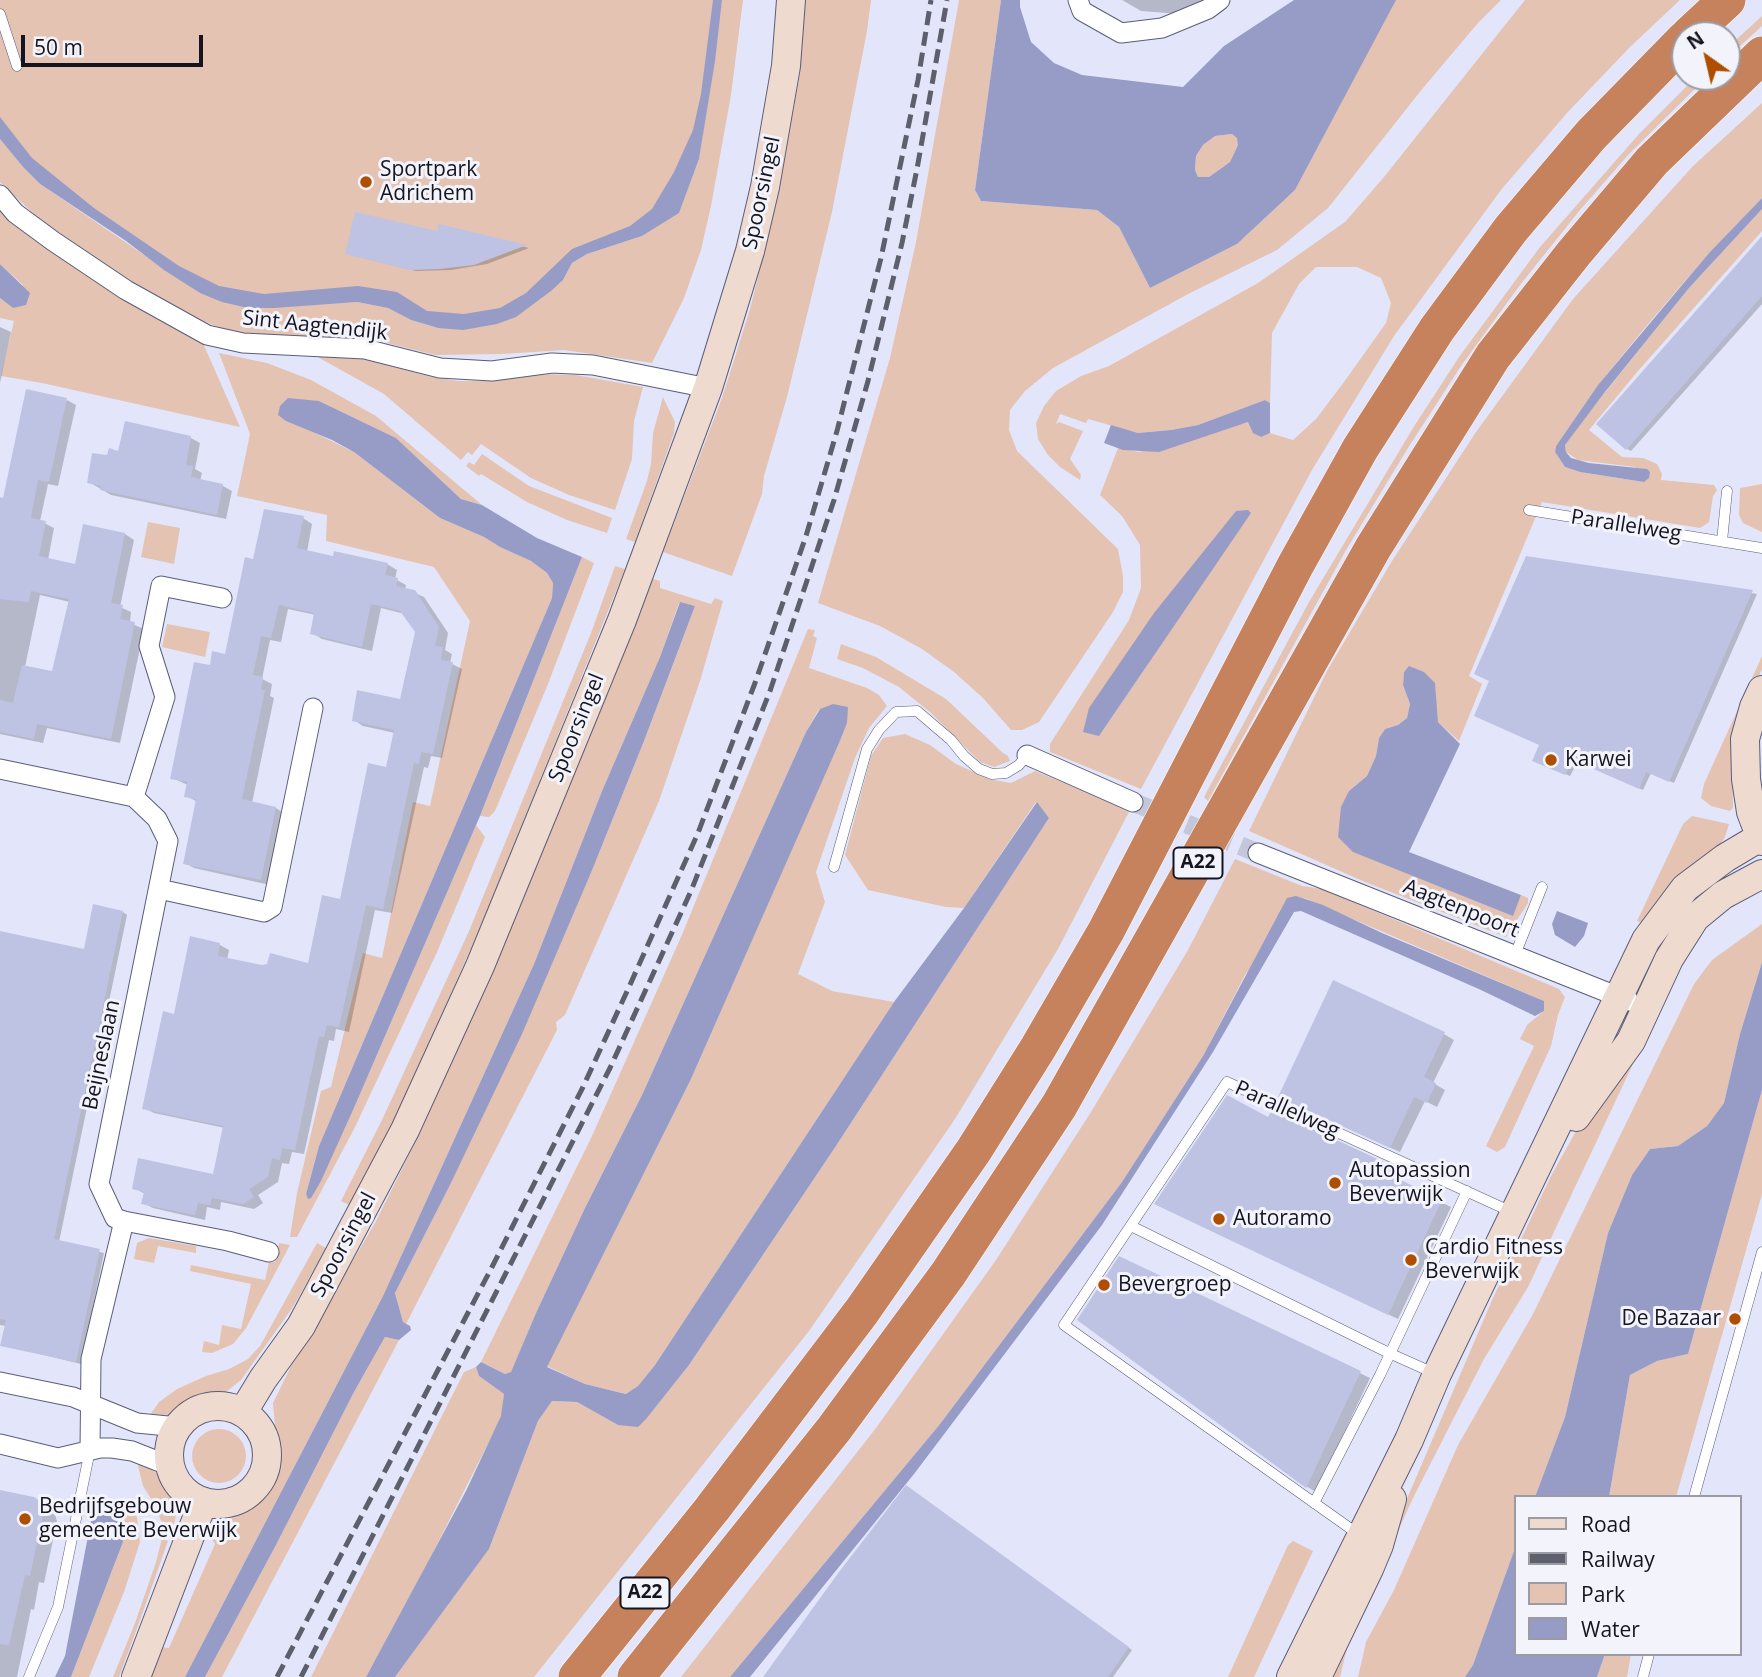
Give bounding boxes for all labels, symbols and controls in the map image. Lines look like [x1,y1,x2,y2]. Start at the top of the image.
scale bar [24,21,206,65]
north arrow [1671,21,1741,91]
text: N [1682,25,1709,55]
text: 50 m [34,33,83,61]
street label: Spoorsingel [738,134,786,252]
place label: Sportpark Adrichem [380,157,477,207]
marker: Sportpark Adrichem [358,174,374,190]
street label: Sint Aagtendijk [241,306,389,346]
street label: Parallelweg [1569,505,1683,547]
street label: Spoorsingel [544,670,610,786]
place label: Karwei [1565,747,1631,773]
marker: Karwei [1543,752,1559,768]
road number: A22 [1174,848,1222,878]
street label: Aagtenpoort [1399,874,1523,944]
street label: Beijneslaan [78,998,126,1112]
street label: Parallelweg [1231,1076,1343,1144]
place label: Autopassion Beverwijk [1349,1158,1471,1208]
marker: Autopassion Beverwijk [1327,1175,1343,1191]
street label: Spoorsingel [306,1188,382,1302]
place label: Autoramo [1233,1206,1332,1232]
marker: Autoramo [1211,1211,1227,1227]
place label: Cardio Fitness Beverwijk [1425,1235,1563,1285]
marker: Cardio Fitness Beverwijk [1403,1252,1419,1268]
place label: Bevergroep [1118,1272,1231,1298]
marker: Bevergroep [1096,1277,1112,1293]
place label: De Bazaar [1622,1306,1721,1332]
marker: De Bazaar [1727,1311,1743,1327]
place label: Bedrijfsgebouw gemeente Beverwijk [39,1494,237,1544]
legend [1514,1495,1741,1656]
text: Road [1581,1510,1631,1538]
marker: Bedrijfsgebouw gemeente Beverwijk [17,1511,33,1527]
text: Railway [1581,1545,1655,1573]
road number: A22 [620,1578,670,1609]
text: Park [1581,1580,1625,1608]
text: Water [1581,1615,1640,1643]

